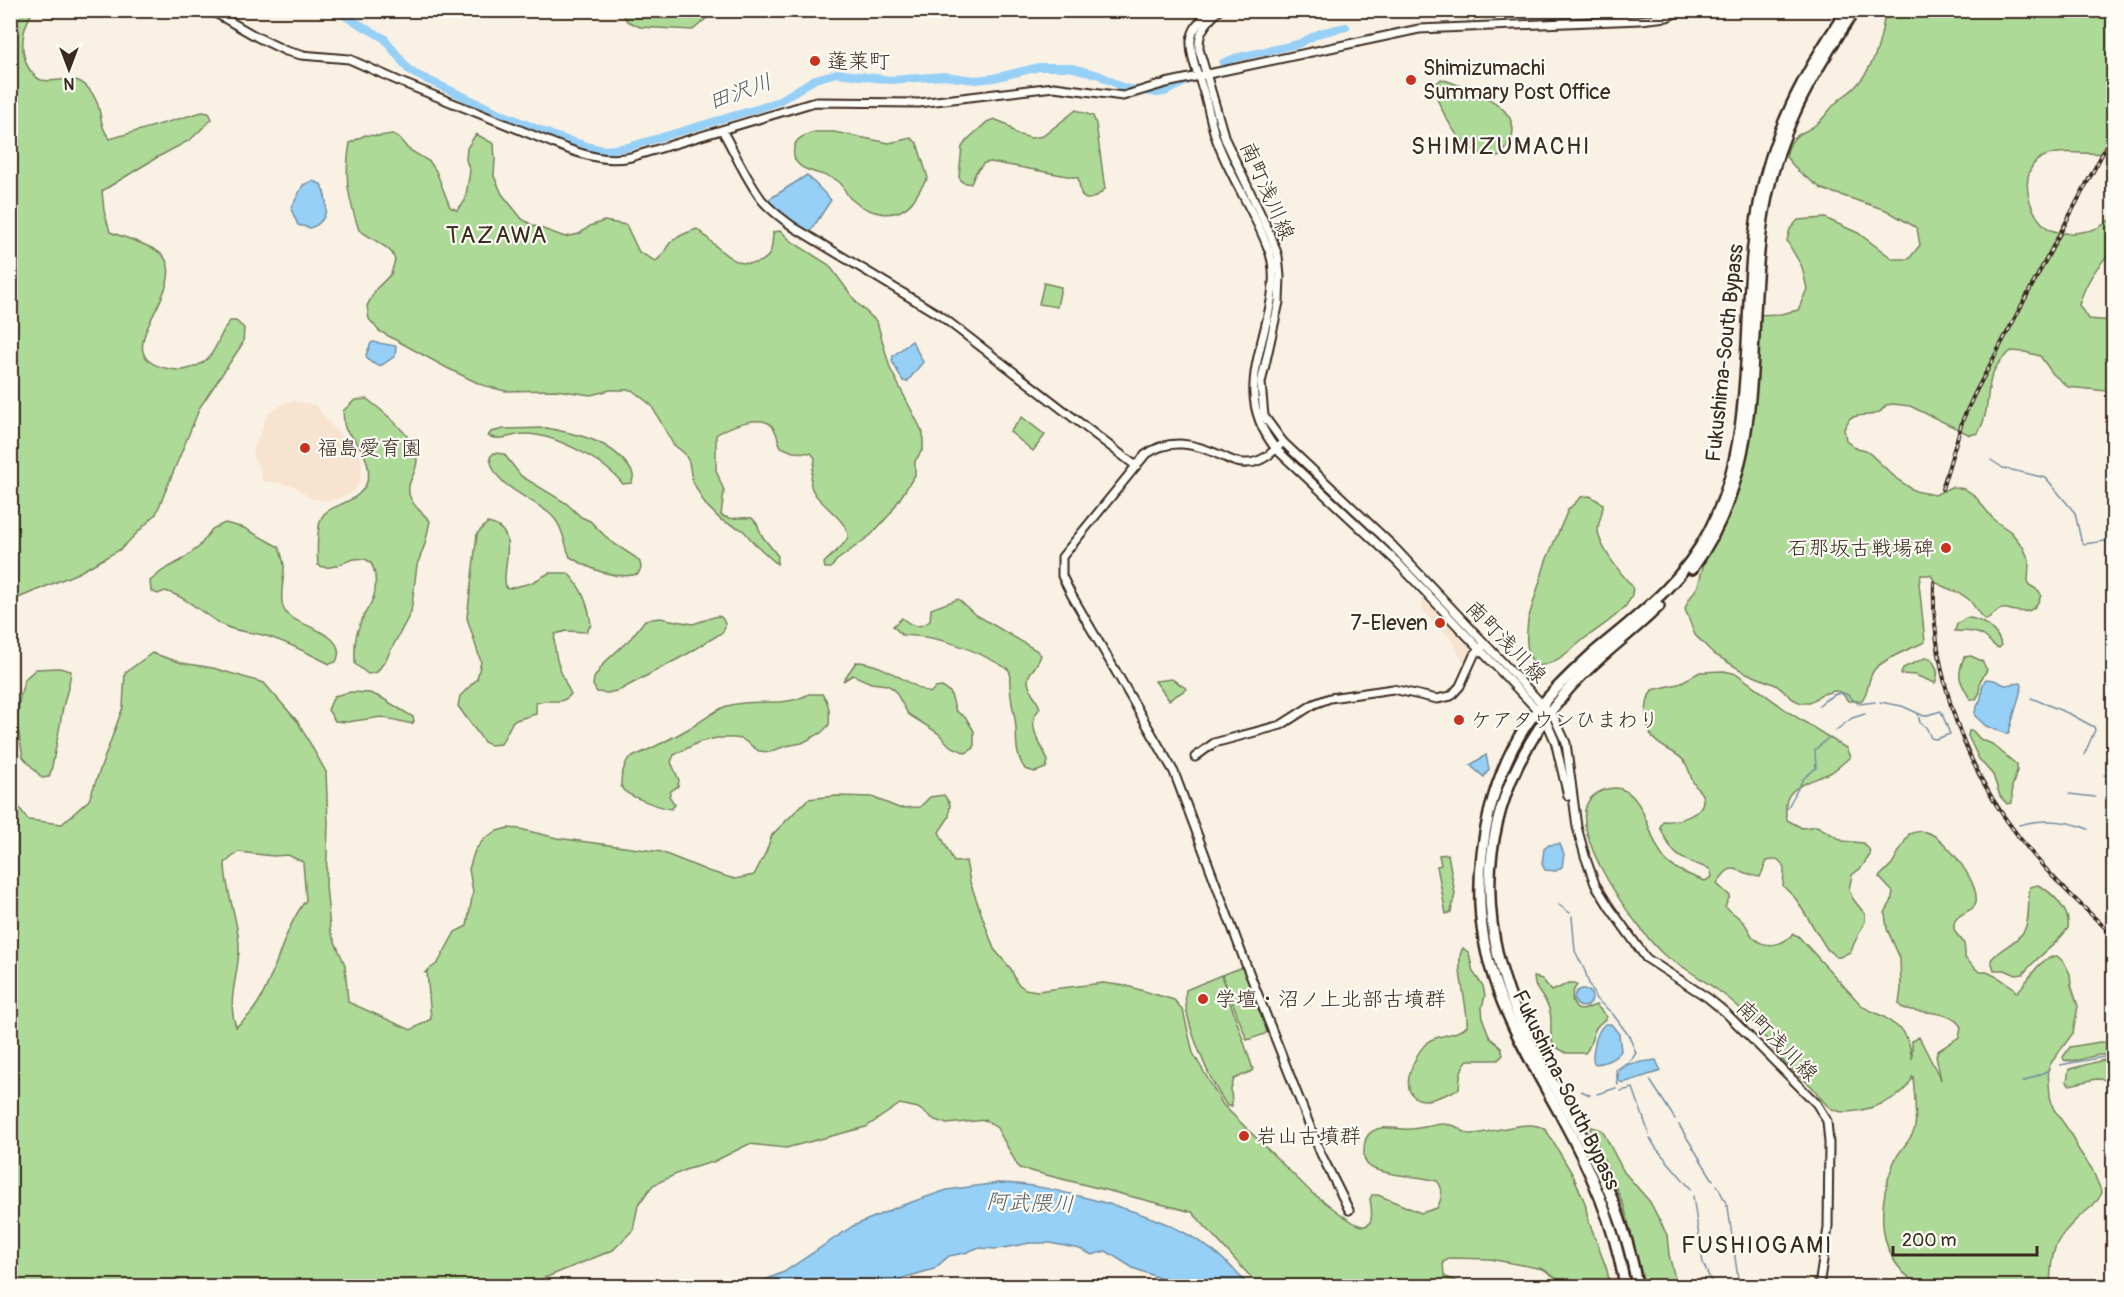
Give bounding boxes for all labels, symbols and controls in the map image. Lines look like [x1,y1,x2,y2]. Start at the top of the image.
north arrow [39,39,99,99]
place label: 蓬莱町 [827,48,890,75]
marker: 蓬莱町 [808,54,822,68]
place label: Shimizumachi Summary Post Office [1423,55,1611,106]
water label: 田沢川 [704,68,776,116]
text: N [63,73,74,93]
marker: Shimizumachi Summary Post Office [1404,73,1418,87]
district label: SHIMIZUMACHI [1411,132,1591,161]
street label: 南町浅川線 [1233,138,1301,244]
district label: TAZAWA [446,221,548,250]
street label: Fukushima-South Bypass [1700,242,1750,463]
place label: 福島愛育園 [317,435,422,462]
marker: 福島愛育園 [298,441,312,455]
place label: 石那坂古戦場碑 [1787,535,1934,562]
marker: 石那坂古戦場碑 [1939,541,1953,555]
street label: 南町浅川線 [1460,595,1552,689]
place label: 7-Eleven [1350,610,1428,637]
marker: 7-Eleven [1433,616,1447,630]
place label: ケアタウンひまわり [1471,707,1659,734]
marker: ケアタウンひまわり [1452,713,1466,727]
place label: 学壇・沼ノ上北部古墳群 [1215,986,1446,1013]
street label: Fukushima-South Bypass [1506,986,1626,1195]
marker: 学壇・沼ノ上北部古墳群 [1196,992,1210,1006]
street label: 南町浅川線 [1730,994,1824,1088]
place label: 岩山古墳群 [1256,1123,1361,1150]
marker: 岩山古墳群 [1237,1129,1251,1143]
water label: 阿武隈川 [986,1187,1074,1219]
scale bar [1893,1219,2037,1257]
text: 200 m [1902,1229,1957,1252]
district label: FUSHIOGAMI [1681,1231,1833,1260]

